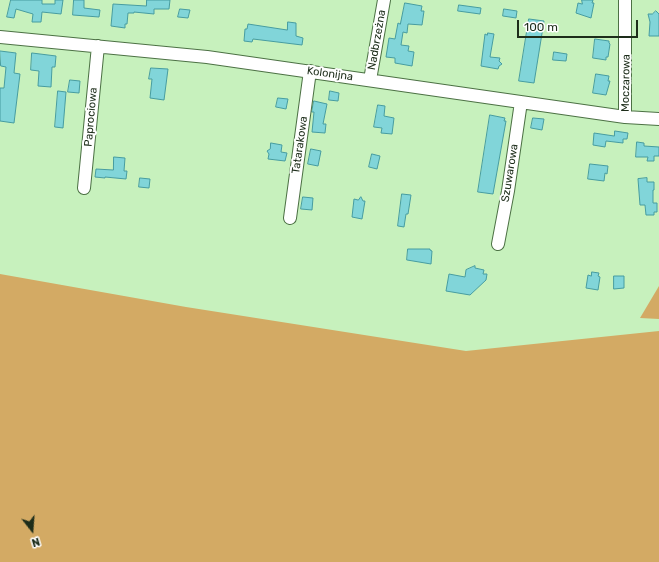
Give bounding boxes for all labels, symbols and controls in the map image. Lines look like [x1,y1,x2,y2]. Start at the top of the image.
street label: Nadbrzeżna [365,9,389,71]
scale bar [519,12,640,38]
text: 100 m [524,20,558,34]
street label: Moczarowa [619,54,633,112]
street label: Kolonijna [306,64,354,84]
street label: Paprociowa [82,87,100,147]
street label: Tatarakowa [289,115,311,175]
street label: Szuwarowa [499,143,521,203]
north arrow [12,510,52,550]
text: N [30,535,41,549]

